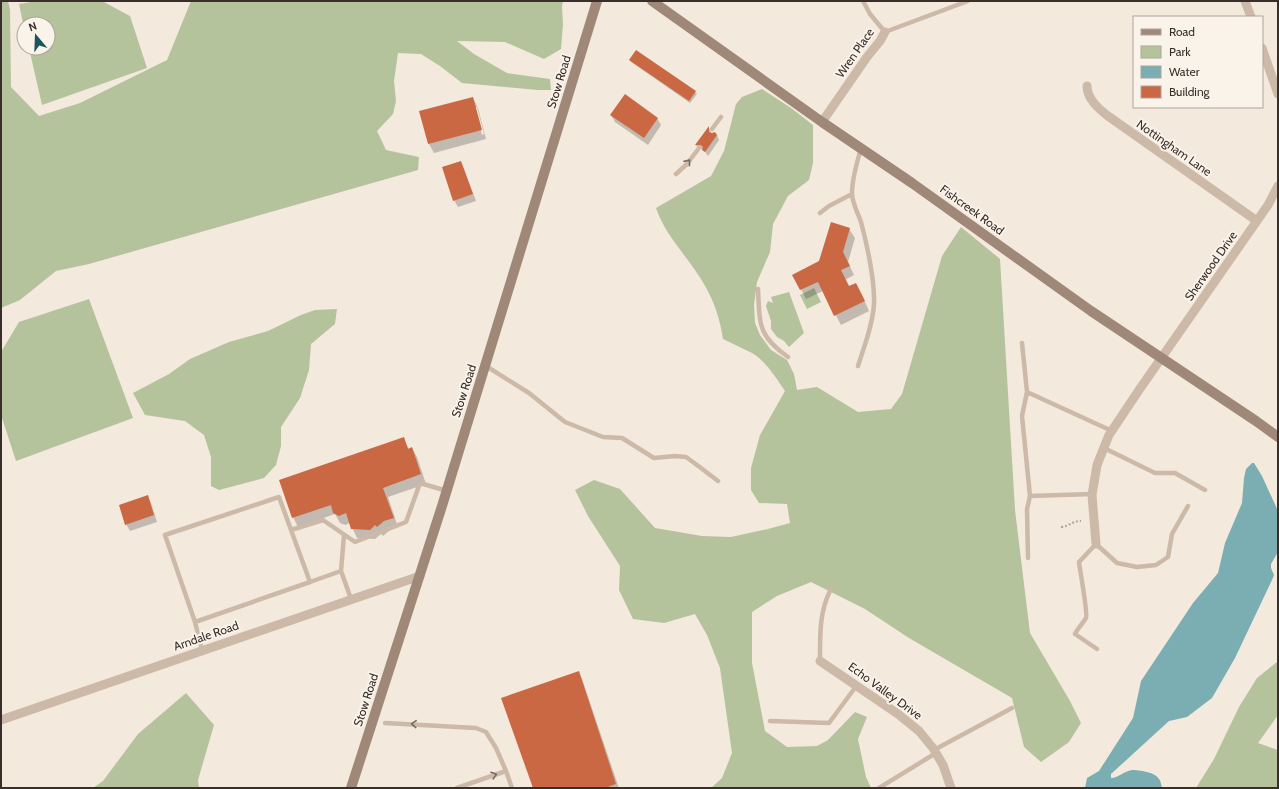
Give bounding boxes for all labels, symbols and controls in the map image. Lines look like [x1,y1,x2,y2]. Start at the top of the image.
north arrow [16,16,56,56]
legend [1133,16,1263,108]
text: N [27,19,39,34]
text: Road [1169,24,1195,39]
street label: Wren Place [832,25,877,80]
text: Park [1169,44,1191,59]
street label: Stow Road [543,53,574,110]
text: Water [1169,64,1200,79]
text: Building [1169,84,1211,99]
street label: Nottingham Lane [1134,116,1215,179]
one-way arrow [684,159,691,166]
street label: Fishcreek Road [937,181,1007,238]
street label: Sherwood Drive [1181,228,1240,303]
street label: Stow Road [448,362,479,419]
street label: Arndale Road [171,617,240,654]
street label: Echo Valley Drive [845,659,925,722]
street label: Stow Road [350,671,381,728]
one-way arrow [411,720,417,729]
one-way arrow [490,771,497,780]

